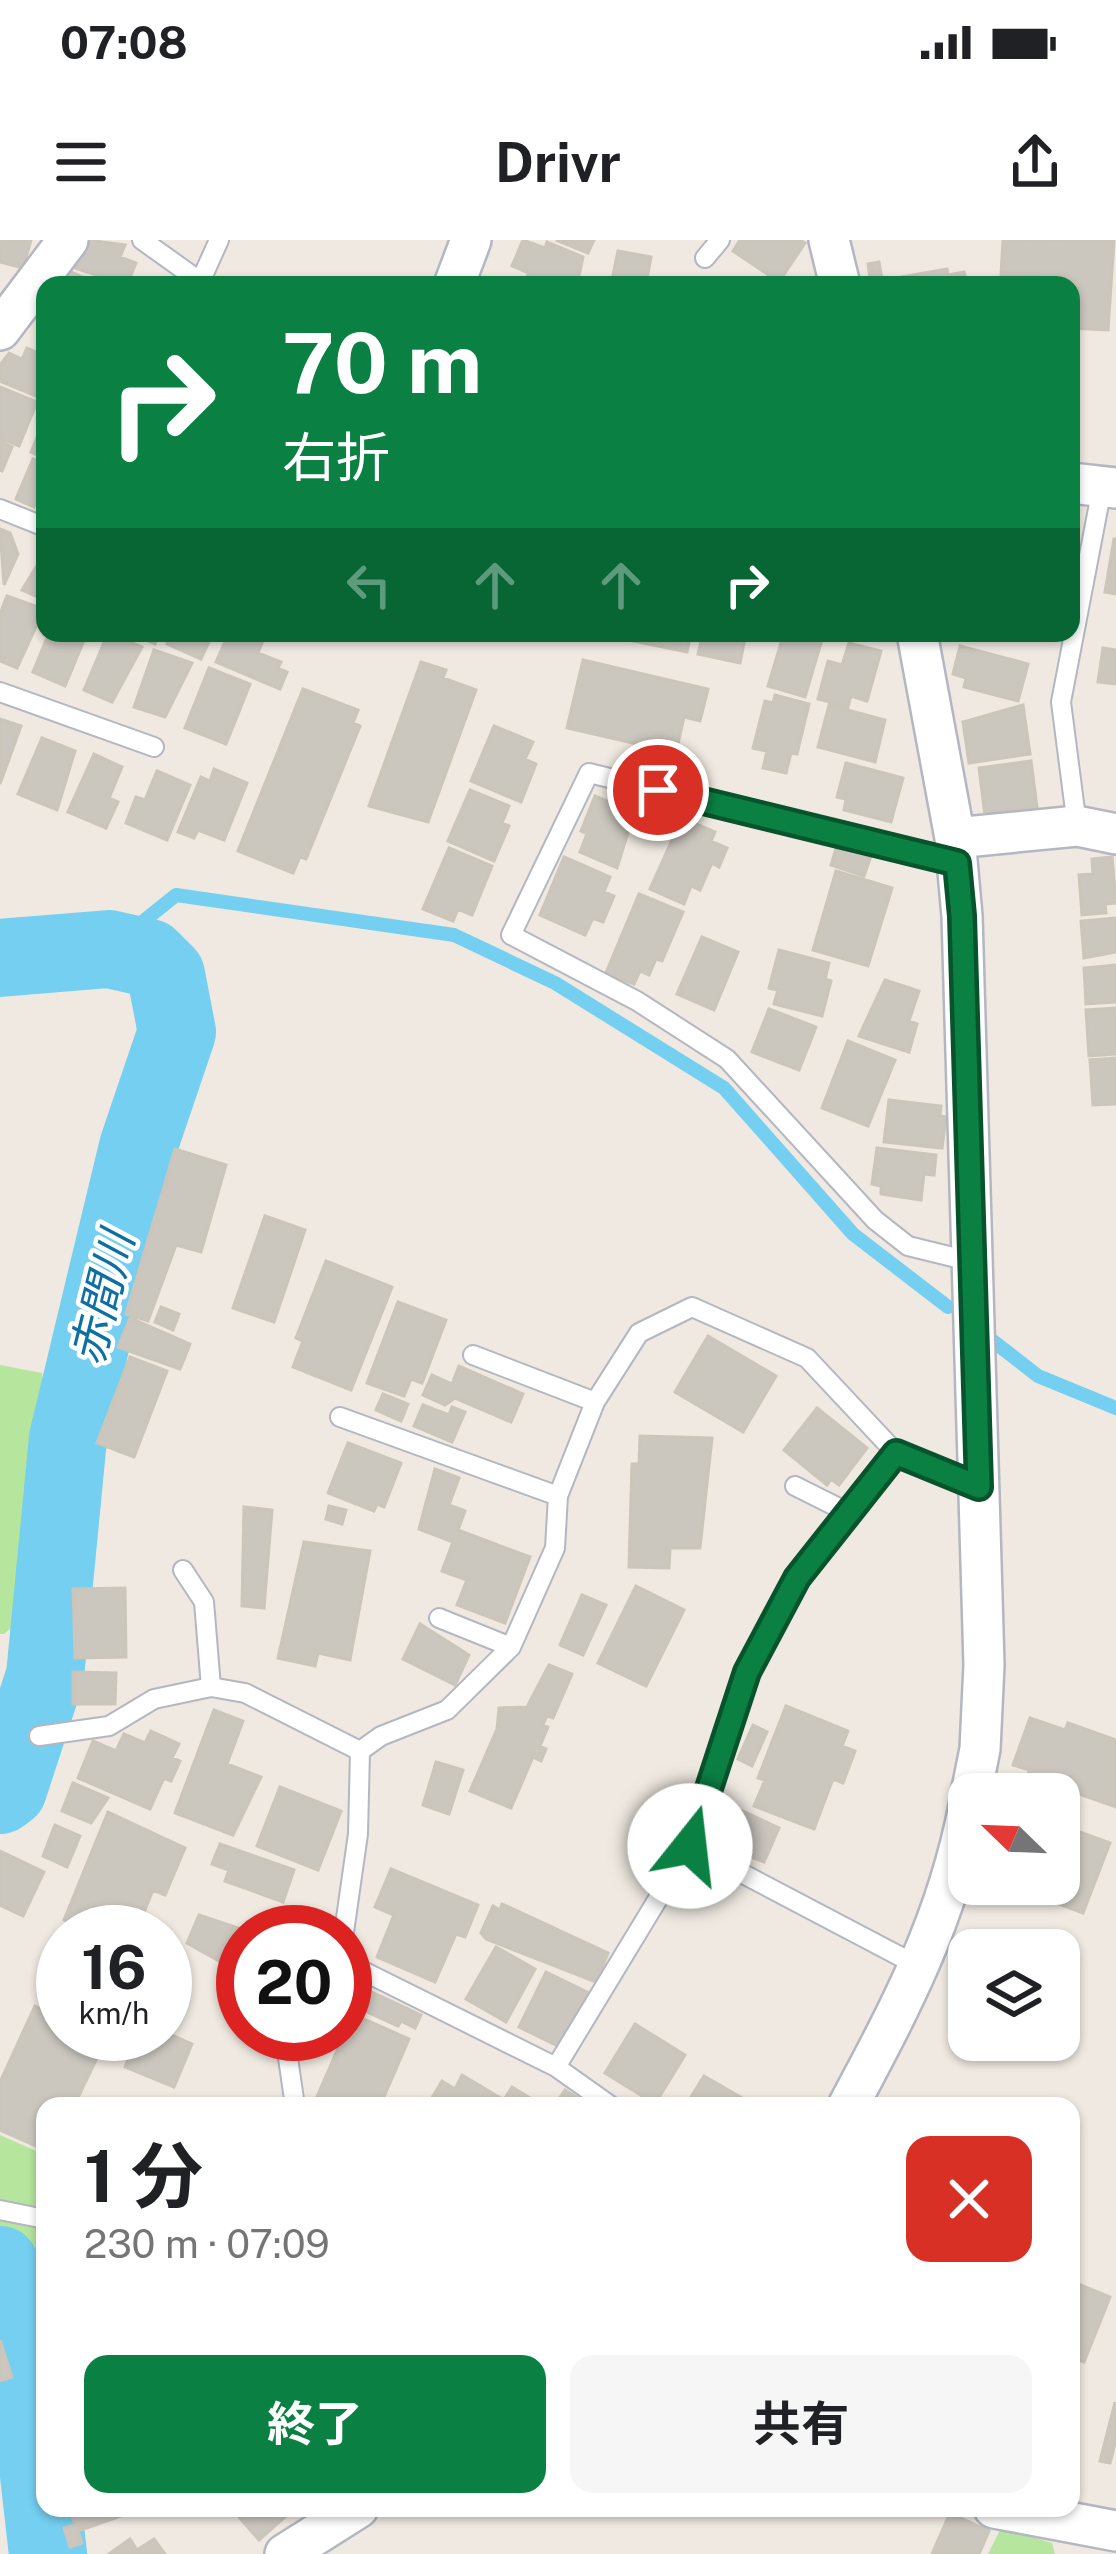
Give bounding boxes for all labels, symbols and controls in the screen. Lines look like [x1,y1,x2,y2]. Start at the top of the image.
text: 07:08 [60,16,188,69]
icon: menu [48,129,114,195]
icon: share [1002,129,1068,195]
text: Drivr [495,131,621,194]
text: 70 m [282,313,482,412]
icon: right [84,324,240,480]
text: 右折 [282,426,390,489]
icon: left [336,552,402,618]
icon: ahead [462,552,528,618]
icon: ahead [588,552,654,618]
icon: right [714,552,780,618]
pin [607,739,709,841]
icon: arrive [625,757,691,823]
water label: 赤間川 [59,1222,145,1370]
north arrow [948,1773,1080,1905]
map controls [948,1773,1080,2061]
position arrow [627,1783,753,1909]
speed limit sign: 20 [216,1905,372,2061]
button: layers [948,1929,1080,2061]
text: 16 [81,1932,147,2003]
text: km/h [79,1995,149,2031]
text: 1 分 [84,2134,203,2218]
button: close [906,2136,1032,2262]
text: 230 m · 07:09 [84,2221,330,2267]
button: 終了 [84,2355,546,2493]
button: 共有 [570,2355,1032,2493]

